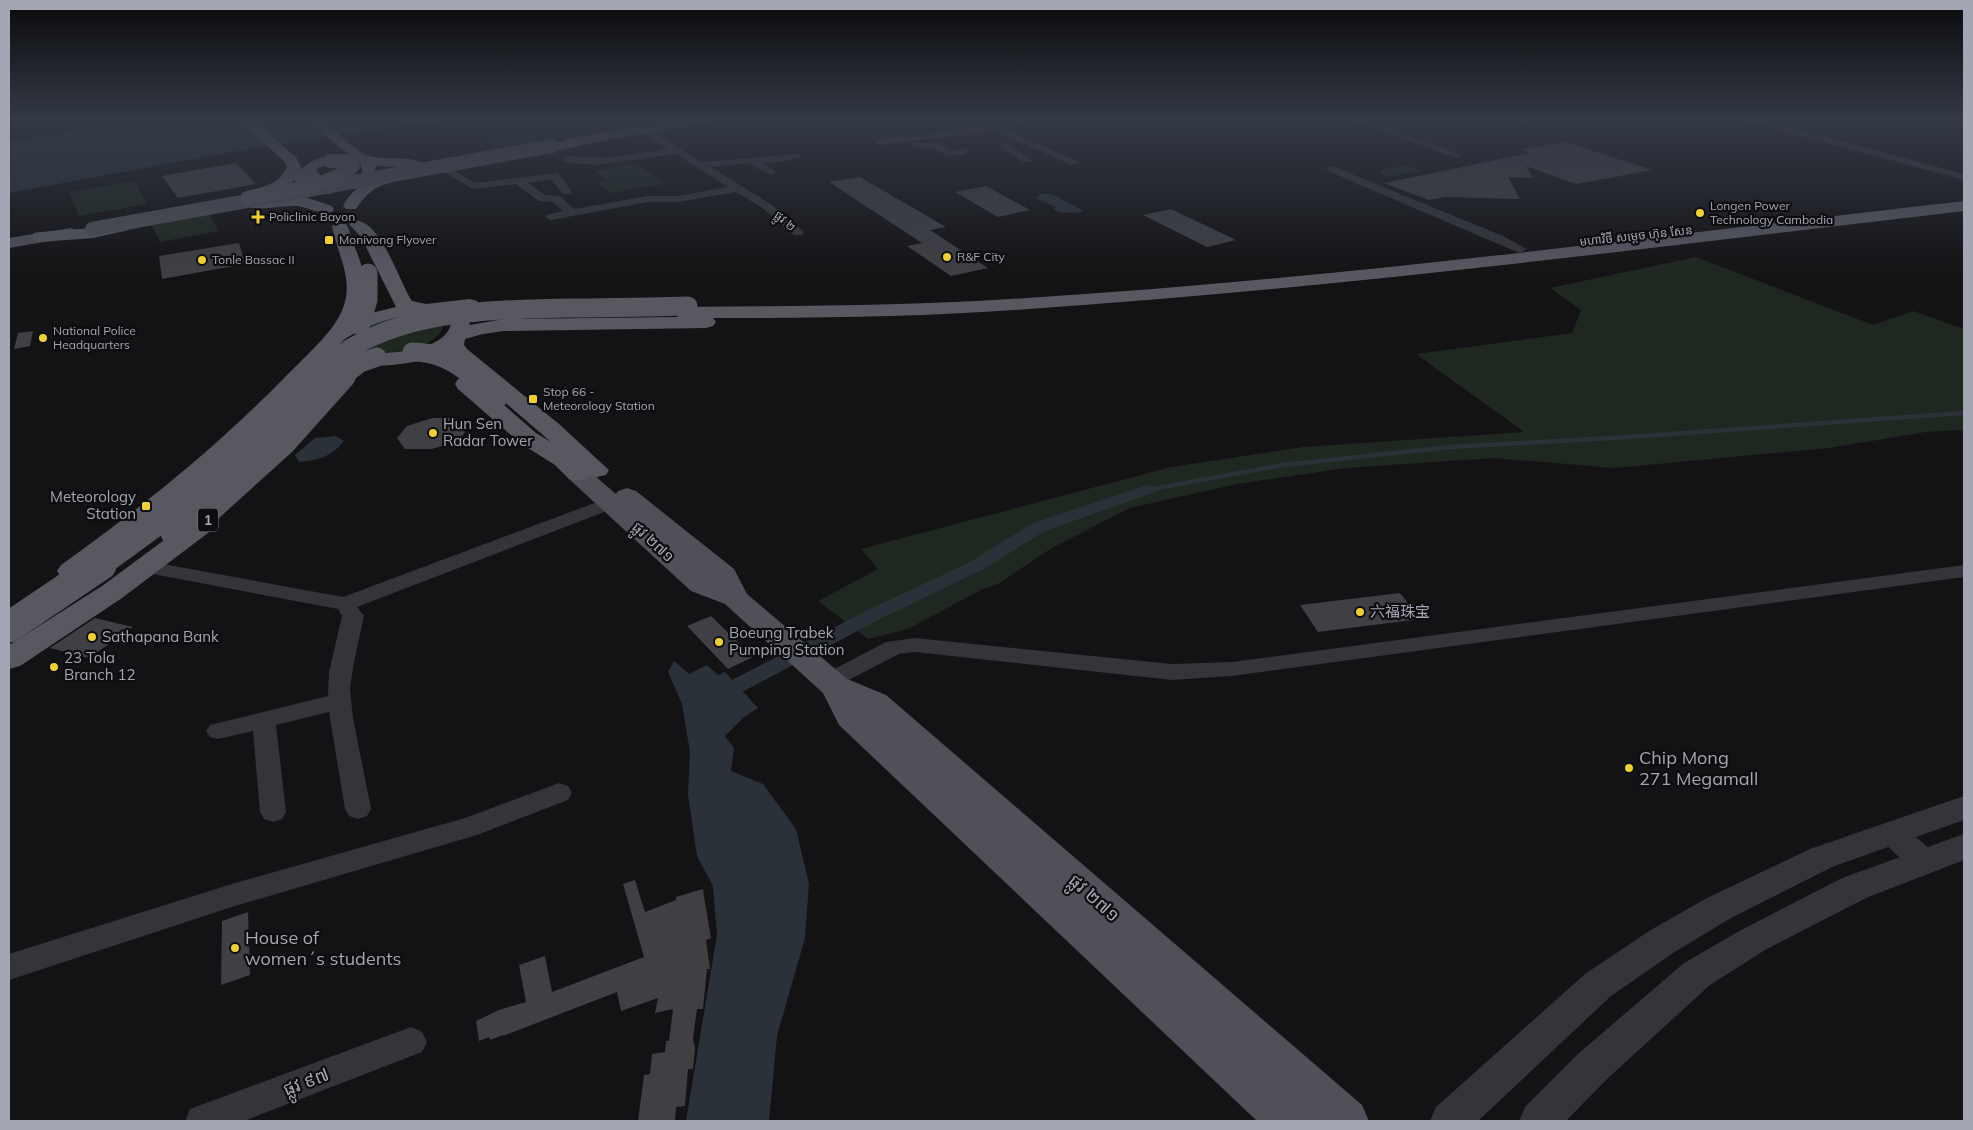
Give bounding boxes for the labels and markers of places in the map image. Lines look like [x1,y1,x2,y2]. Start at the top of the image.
place label: Longen Power Technology Cambodia [1710,198,1833,227]
marker: Longen Power Technology Cambodia [1694,207,1706,219]
place label: Policlinic Bayon [269,209,355,224]
marker: Policlinic Bayon [251,210,265,224]
place label: Monivong Flyover [339,232,437,247]
marker: Monivong Flyover [323,234,335,246]
place label: R&F City [957,249,1006,264]
marker: R&F City [941,251,953,263]
place label: Tonle Bassac II [212,252,294,267]
marker: Tonle Bassac II [196,254,208,266]
place label: National Police Headquarters [53,323,136,352]
marker: National Police Headquarters [37,332,49,344]
place label: Stop 66 - Meteorology Station [543,384,655,413]
marker: Stop 66 - Meteorology Station [527,393,539,405]
place label: Hun Sen Radar Tower [443,414,533,450]
marker: Hun Sen Radar Tower [427,427,439,439]
place label: Meteorology Station [50,487,136,523]
marker: Meteorology Station [140,500,152,512]
place label: 六福珠宝 [1370,602,1430,621]
marker: 六福珠宝 [1354,606,1366,618]
place label: Boeung Trabek Pumping Station [729,623,845,659]
place label: Sathapana Bank [102,627,219,646]
marker: Sathapana Bank [86,631,98,643]
marker: Boeung Trabek Pumping Station [713,636,725,648]
place label: 23 Tola Branch 12 [64,648,136,684]
marker: 23 Tola Branch 12 [48,661,60,673]
place label: Chip Mong 271 Megamall [1639,746,1758,790]
marker: Chip Mong 271 Megamall [1623,762,1635,774]
place label: House of women´s students [245,926,402,970]
marker: House of women´s students [229,942,241,954]

